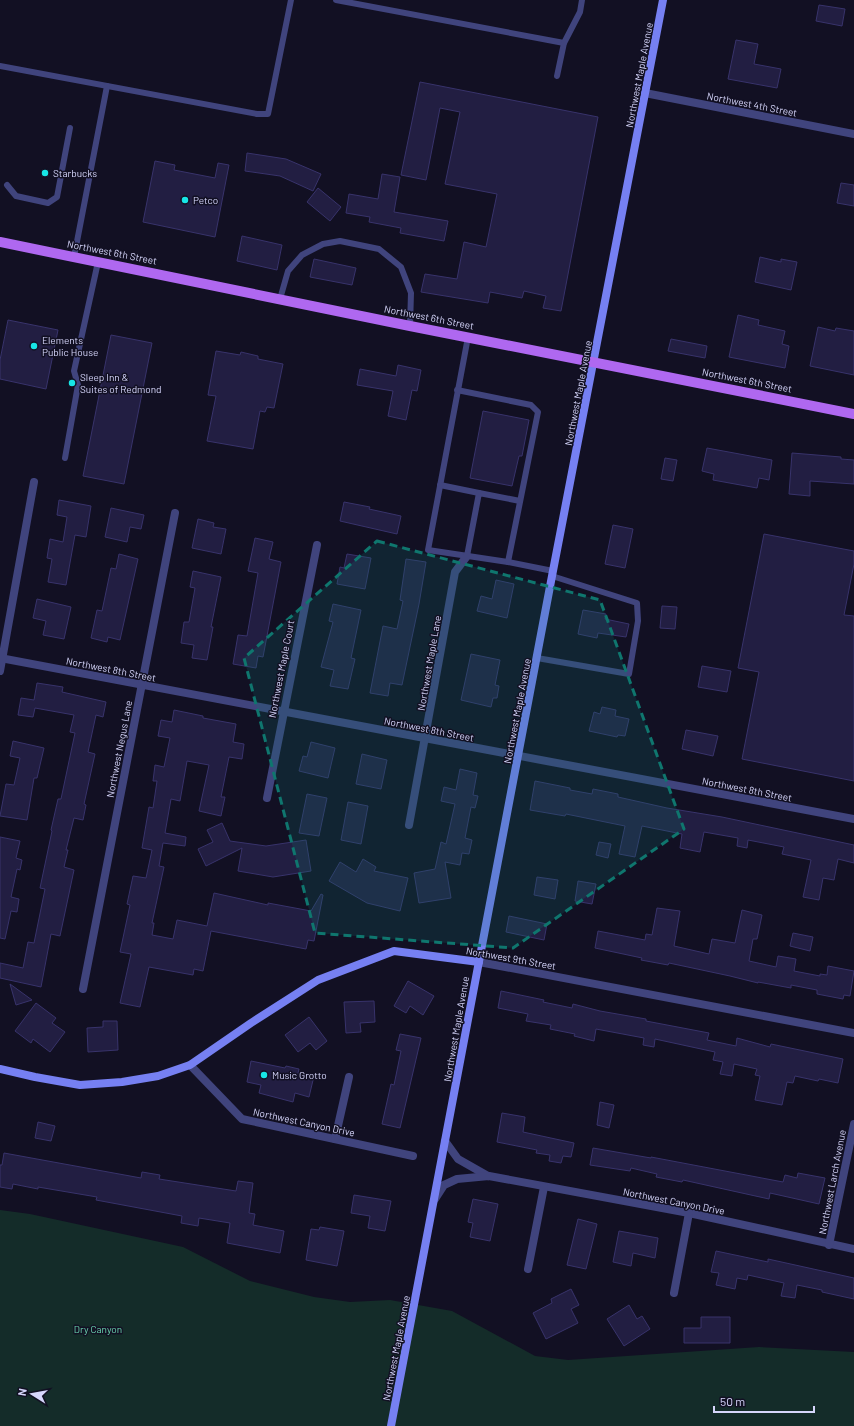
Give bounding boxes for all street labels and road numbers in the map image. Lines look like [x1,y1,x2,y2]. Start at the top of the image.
street label: Northwest Maple Avenue [623,21,655,129]
street label: Northwest 4th Street [706,89,798,119]
street label: Northwest 6th Street [66,237,158,267]
street label: Northwest 6th Street [383,302,475,332]
street label: Northwest Maple Avenue [562,339,594,447]
street label: Northwest 6th Street [701,365,793,395]
street label: Northwest Maple Lane [415,614,443,712]
street label: Northwest Maple Court [266,619,296,719]
street label: Northwest 8th Street [65,654,157,684]
street label: Northwest Maple Avenue [501,657,533,765]
street label: Northwest Negus Lane [104,699,134,799]
street label: Northwest 8th Street [383,714,475,744]
street label: Northwest 8th Street [701,774,793,804]
street label: Northwest 9th Street [465,944,557,972]
street label: Northwest Maple Avenue [441,975,471,1083]
street label: Northwest Canyon Drive [252,1105,356,1139]
street label: Northwest Larch Avenue [816,1129,848,1235]
street label: Northwest Canyon Drive [622,1185,726,1217]
street label: Northwest Maple Avenue [380,1294,412,1402]

